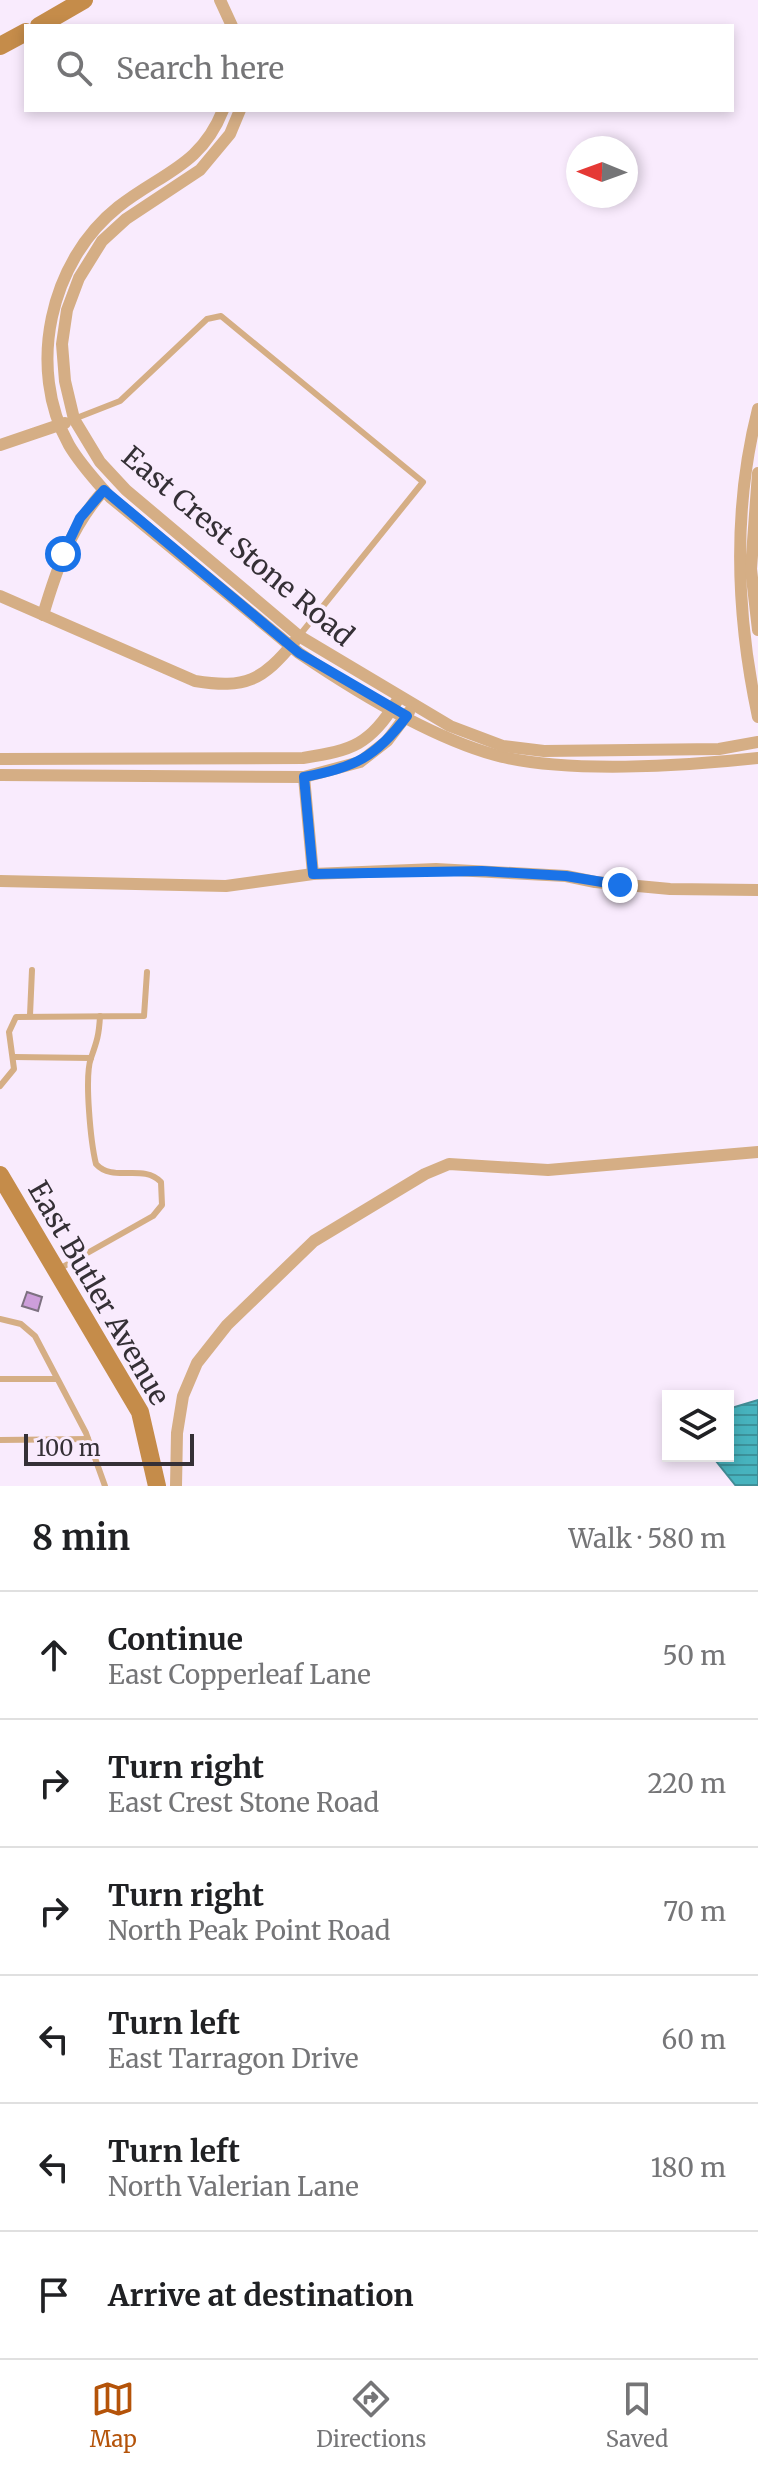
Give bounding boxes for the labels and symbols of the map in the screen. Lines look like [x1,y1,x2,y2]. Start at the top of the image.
north arrow [566,136,638,208]
street label: East Crest Stone Road [115,438,362,654]
route start [45,536,81,572]
route end [602,867,638,903]
street label: East Butler Avenue [20,1175,178,1411]
scale bar [24,1430,194,1466]

